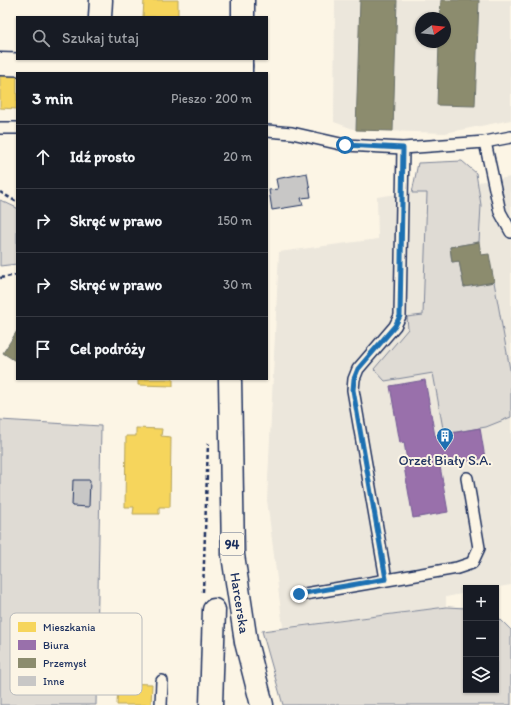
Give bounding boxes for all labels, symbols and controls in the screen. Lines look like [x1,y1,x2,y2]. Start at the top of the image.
north arrow [415,12,451,48]
search box [16,16,268,60]
icon: search [30,27,52,49]
text: Szukaj tutaj [62,29,139,47]
text: 3 min [32,88,73,108]
text: Pieszo · 200 m [171,91,252,106]
route start [336,136,354,154]
icon: ahead [32,146,54,168]
text: Idź prosto [70,148,135,166]
text: 20 m [223,149,252,164]
icon: right [32,210,54,232]
text: Skręć w prawo [70,212,162,230]
text: 150 m [217,213,252,228]
icon: right [32,274,54,296]
text: Skręć w prawo [70,276,162,294]
text: 30 m [223,277,252,292]
icon: arrive [32,338,54,360]
text: Cel podróży [70,340,145,358]
building icon: Orzeł Biały S.A. [435,426,455,451]
place label: Orzeł Biały S.A. [398,452,492,469]
road number: 94 [220,533,244,555]
street label: Harcerska [226,571,253,636]
route end [290,585,308,603]
map controls [463,585,499,693]
button: + [463,585,499,621]
legend [10,613,142,695]
text: Mieszkania [43,621,96,634]
button: − [463,621,499,657]
text: Biura [43,639,69,652]
text: Przemysł [43,657,86,670]
button: layers [463,657,499,693]
text: Inne [43,675,64,688]

